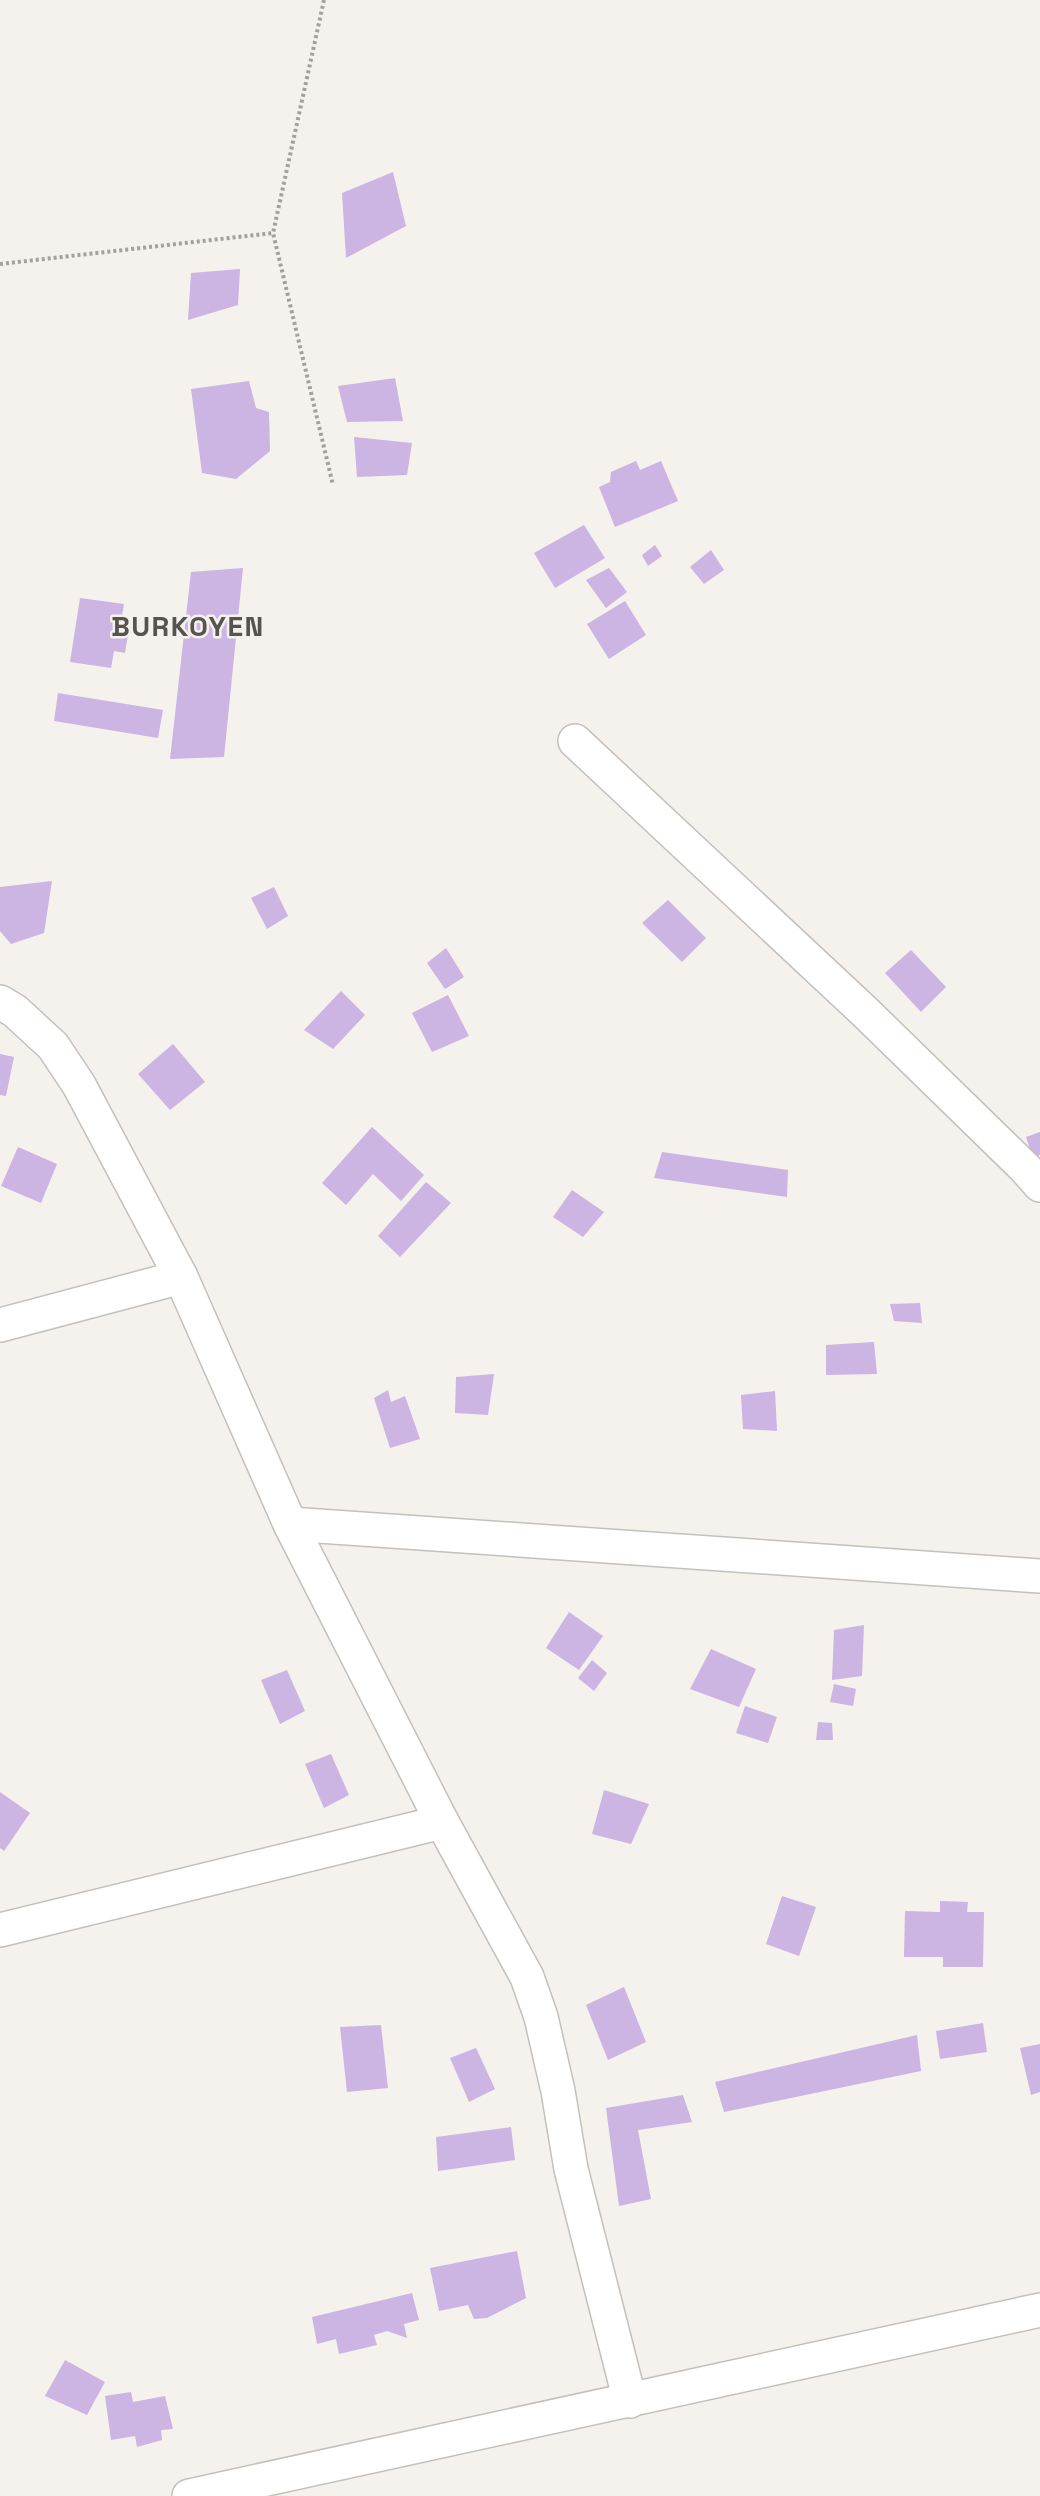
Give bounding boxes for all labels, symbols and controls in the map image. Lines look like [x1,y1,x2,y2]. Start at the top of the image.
district label: BURKOYEN [111,608,265,644]

